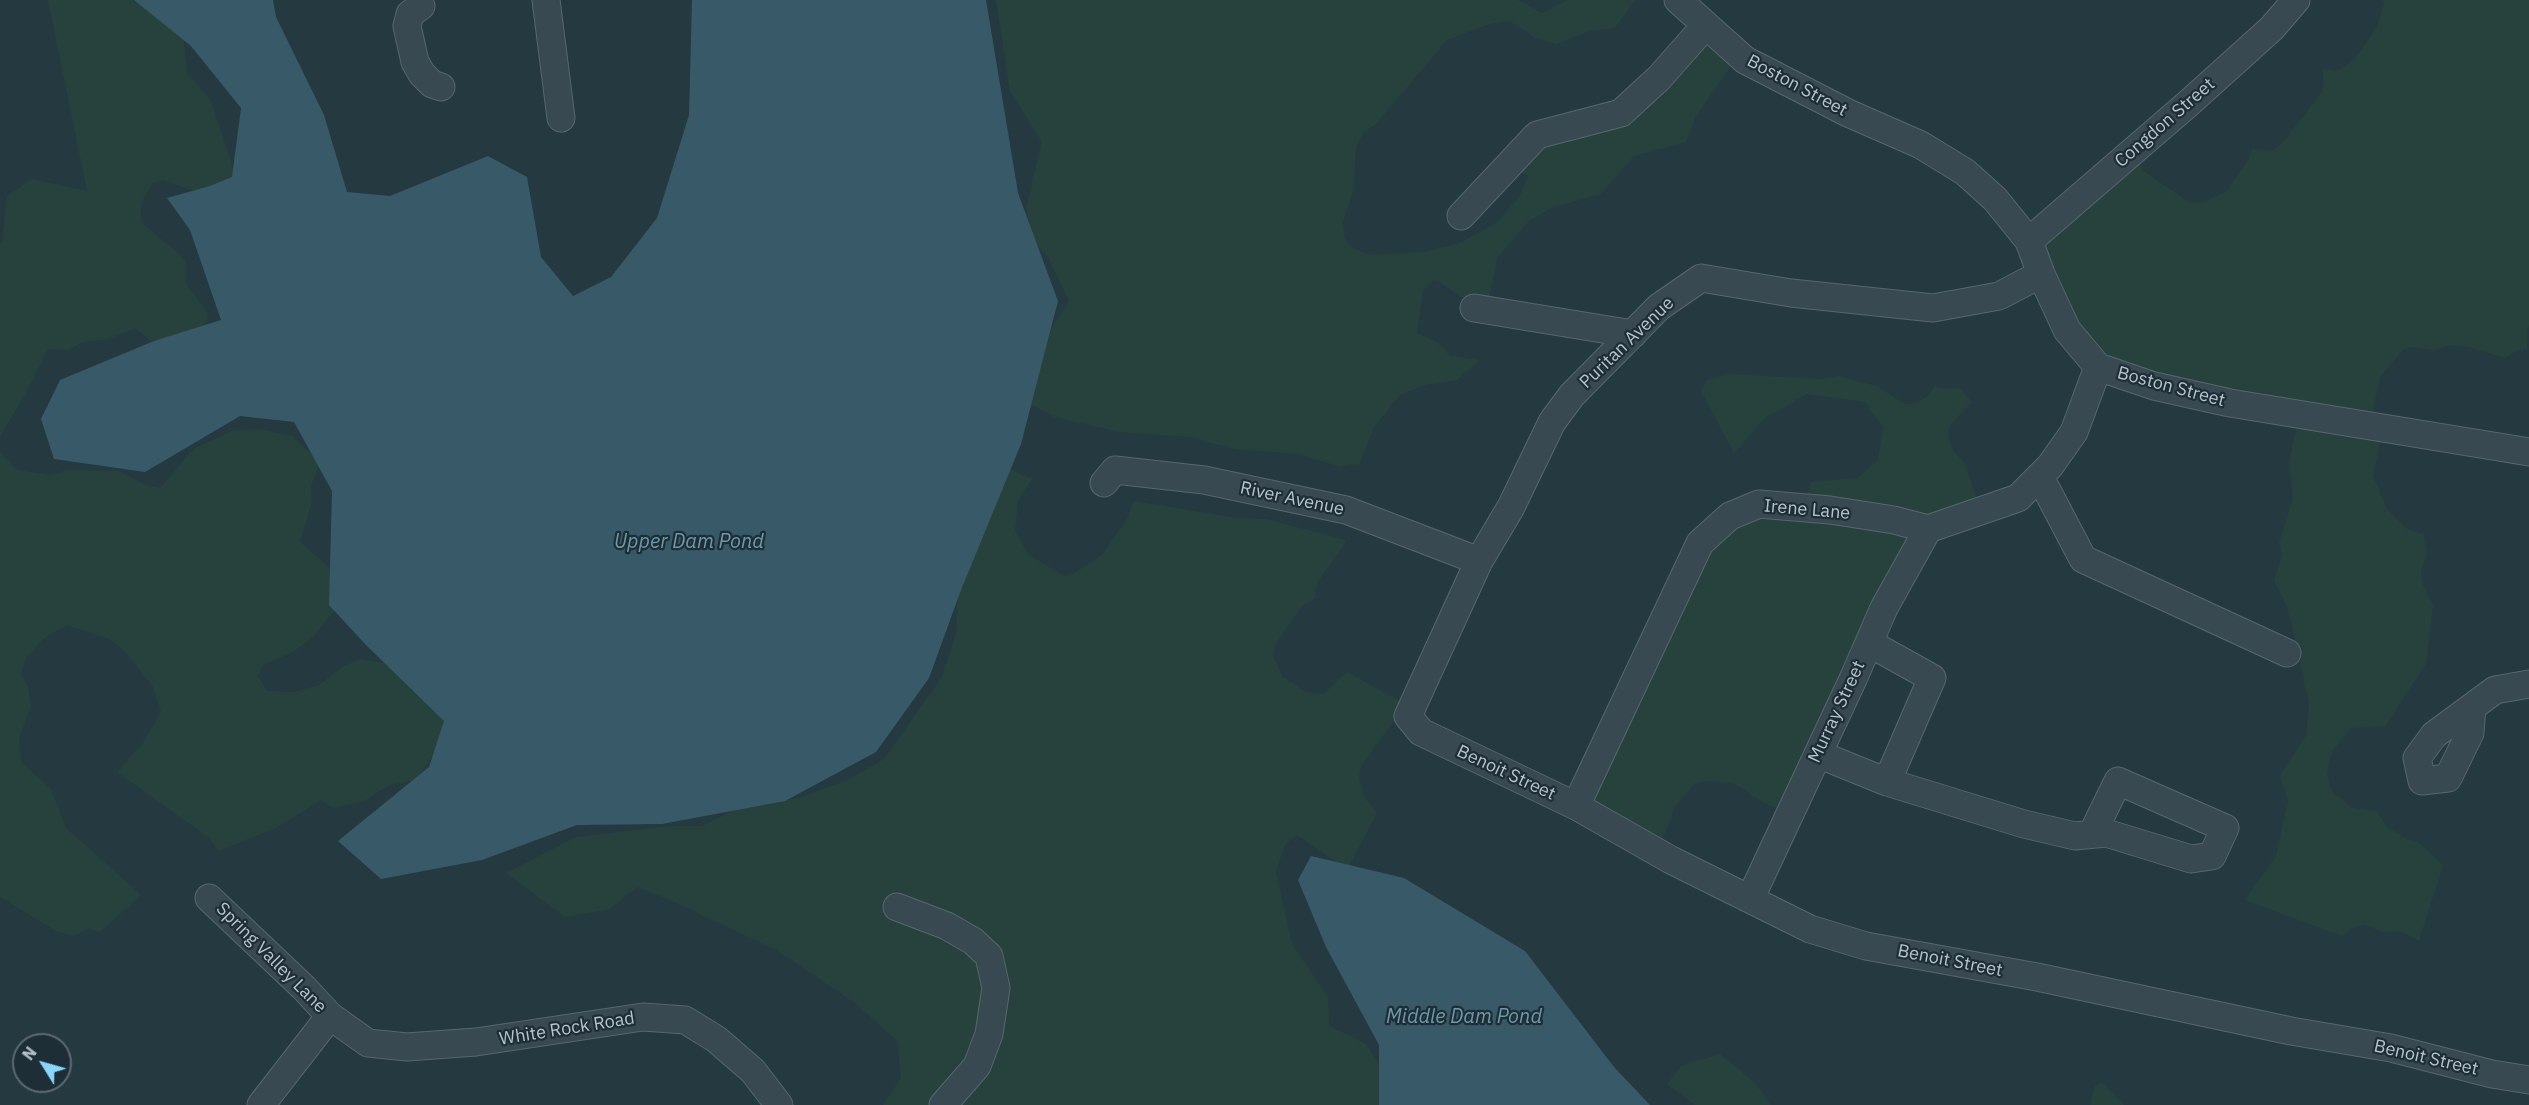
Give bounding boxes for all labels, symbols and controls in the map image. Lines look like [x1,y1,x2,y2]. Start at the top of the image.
street label: Boston Street [1743,50,1851,122]
street label: Congdon Street [2111,74,2219,172]
street label: Puritan Avenue [1575,293,1679,393]
street label: Boston Street [2115,362,2227,412]
street label: River Avenue [1238,477,1346,521]
street label: Irene Lane [1763,495,1851,525]
water label: Upper Dam Pond [614,530,764,554]
street label: Murray Street [1804,658,1870,766]
street label: Benoit Street [1453,741,1559,805]
street label: Spring Valley Lane [211,898,331,1018]
street label: Benoit Street [1896,940,2004,982]
water label: Middle Dam Pond [1386,1005,1542,1029]
street label: White Rock Road [498,1008,636,1050]
north arrow [12,1033,72,1093]
street label: Benoit Street [2372,1036,2480,1080]
text: N [18,1043,41,1064]

